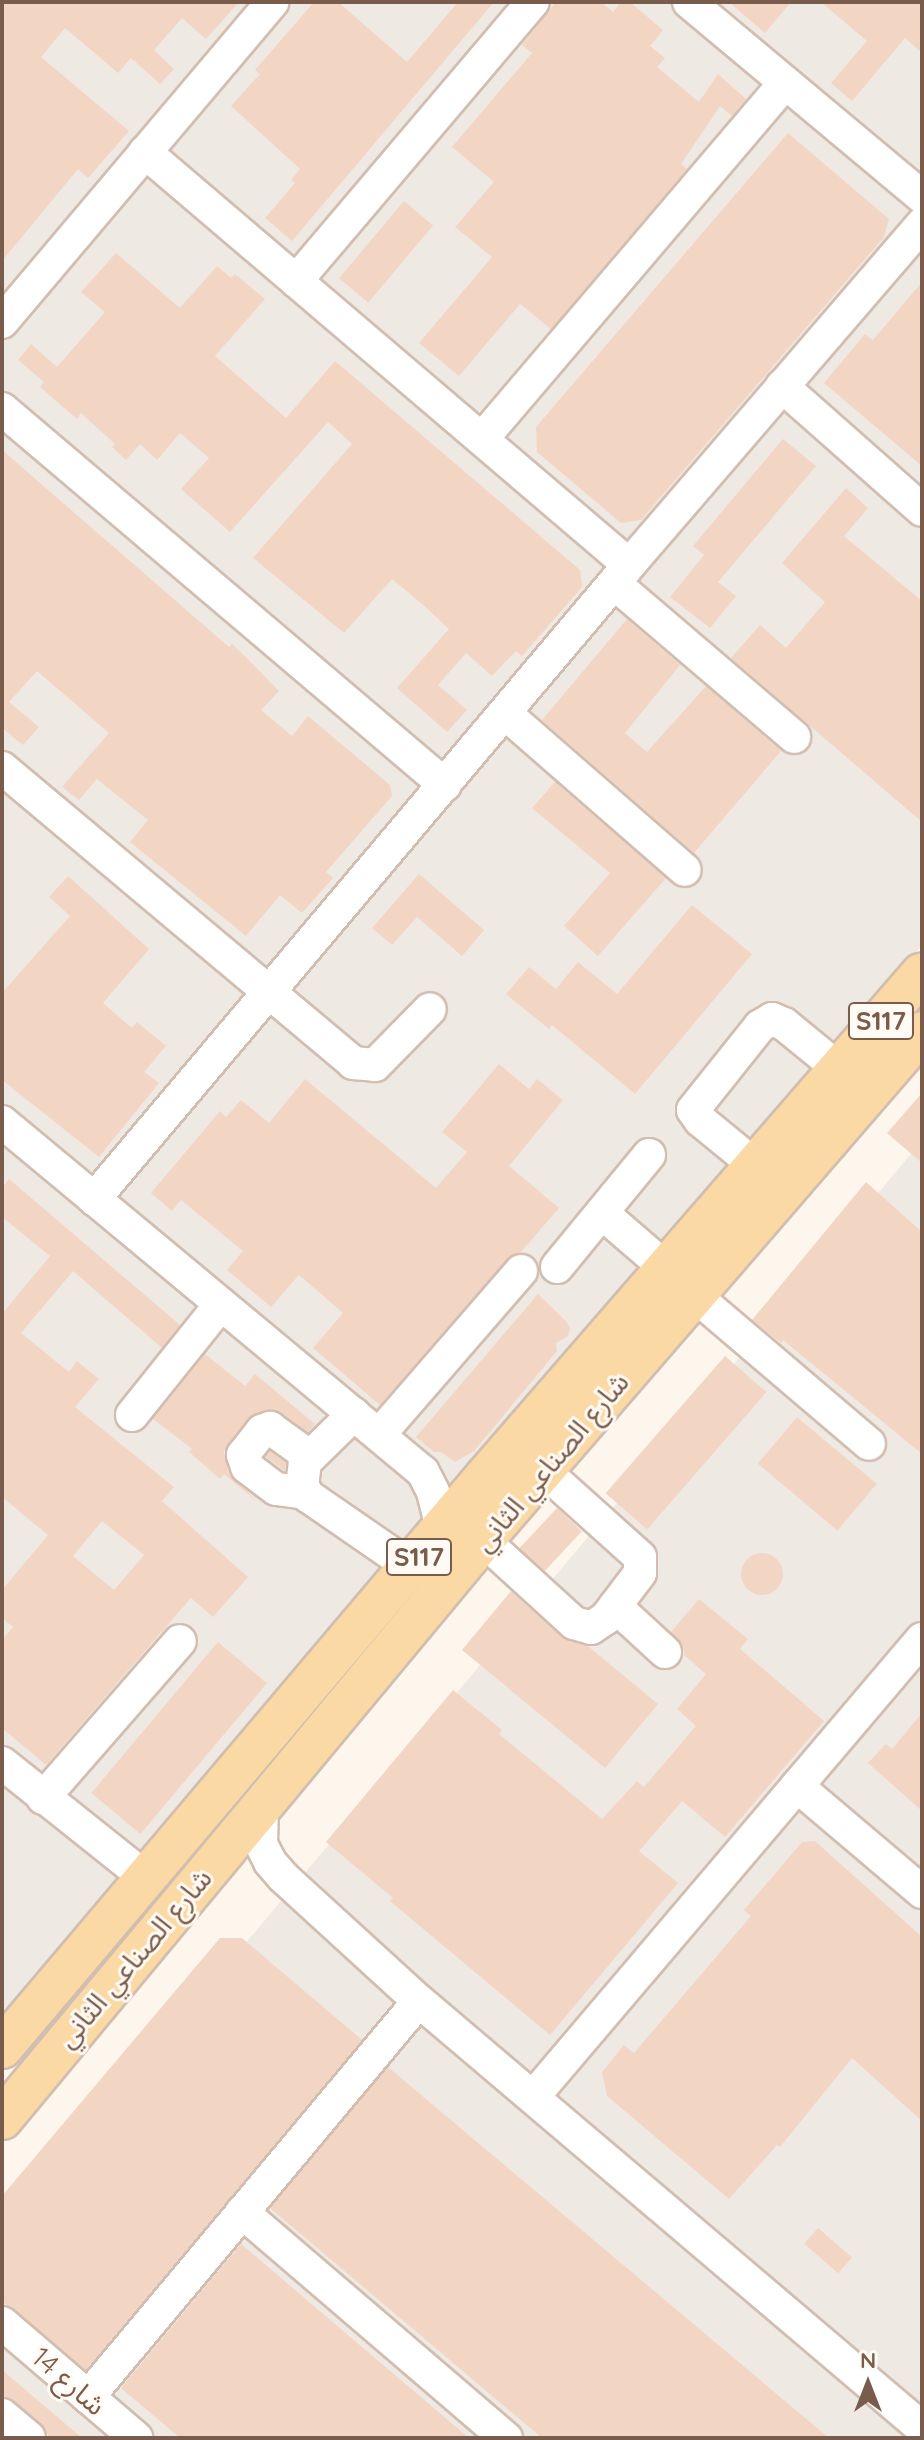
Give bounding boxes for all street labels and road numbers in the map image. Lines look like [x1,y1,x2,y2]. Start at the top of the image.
road number: S117 [847,999,915,1043]
street label: شارع الصناعي الثاني [466,1366,636,1558]
road number: S117 [385,1535,453,1579]
street label: شارع الصناعي الثاني [49,1862,219,2054]
street label: شارع 14 [25,2340,113,2422]

